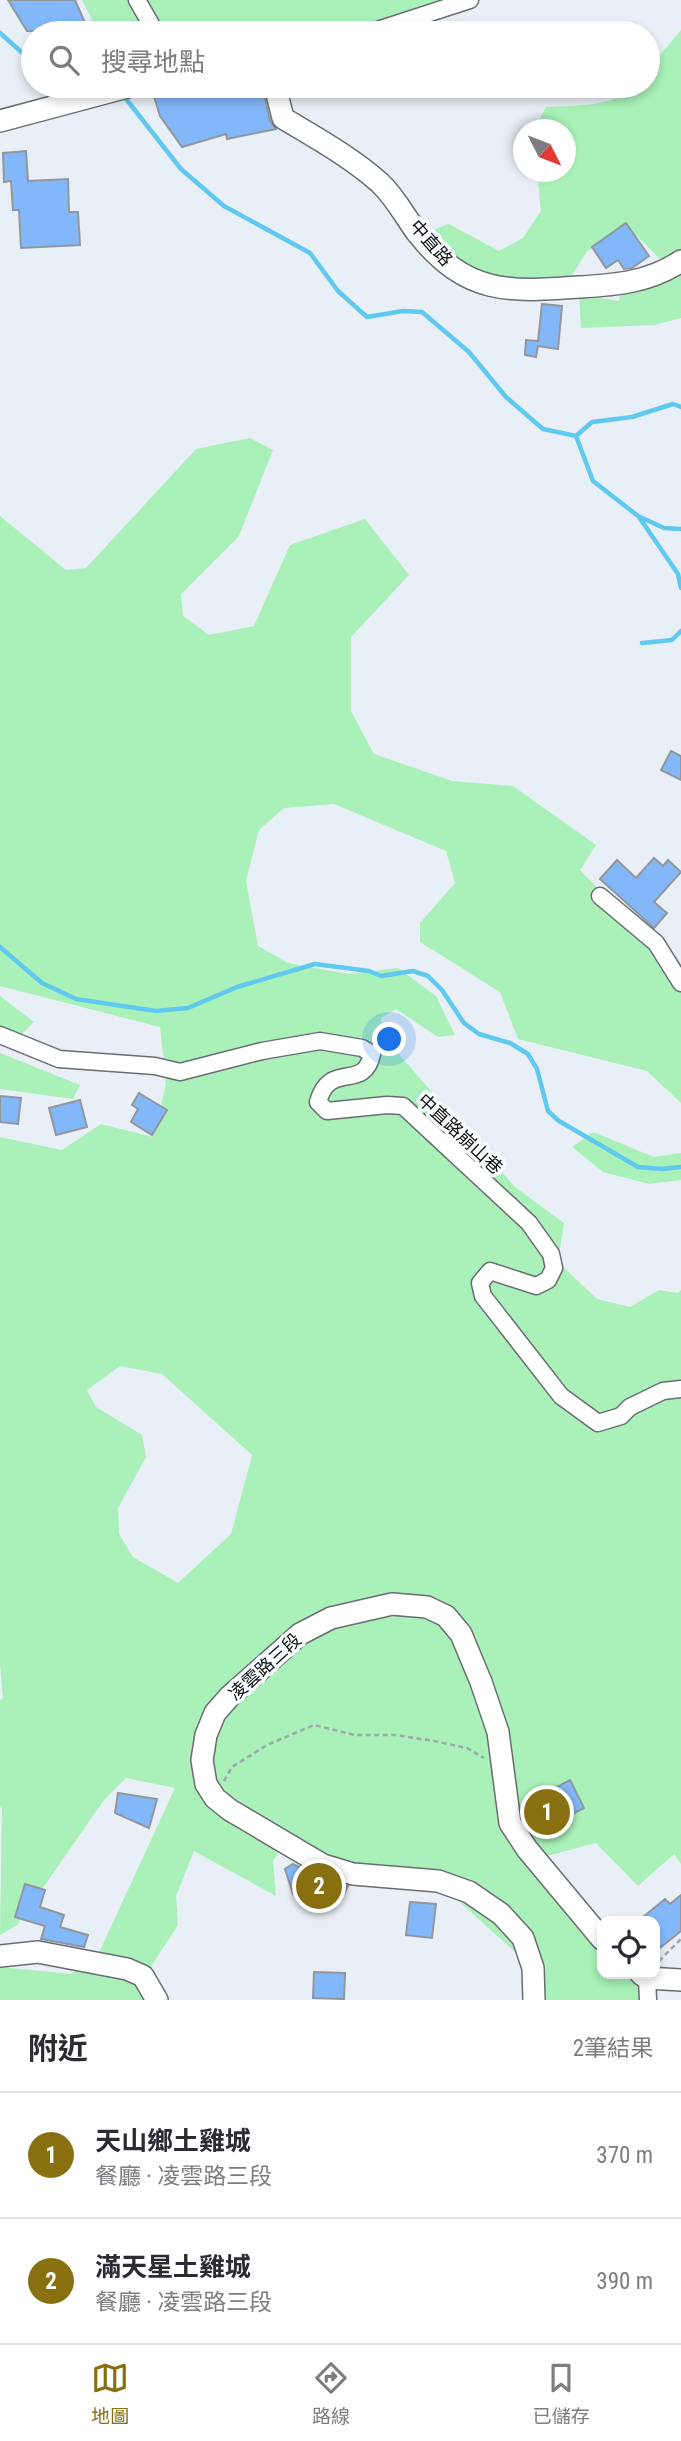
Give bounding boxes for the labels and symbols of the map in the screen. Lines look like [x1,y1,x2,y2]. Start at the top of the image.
north arrow [513,119,576,182]
street label: 中直路 [406,215,457,270]
your location [372,1022,406,1056]
street label: 中直路崩山巷 [414,1089,507,1178]
street label: 凌雲路三段 [224,1629,305,1705]
pin: 1 [524,1786,570,1838]
pin: 2 [296,1860,342,1912]

